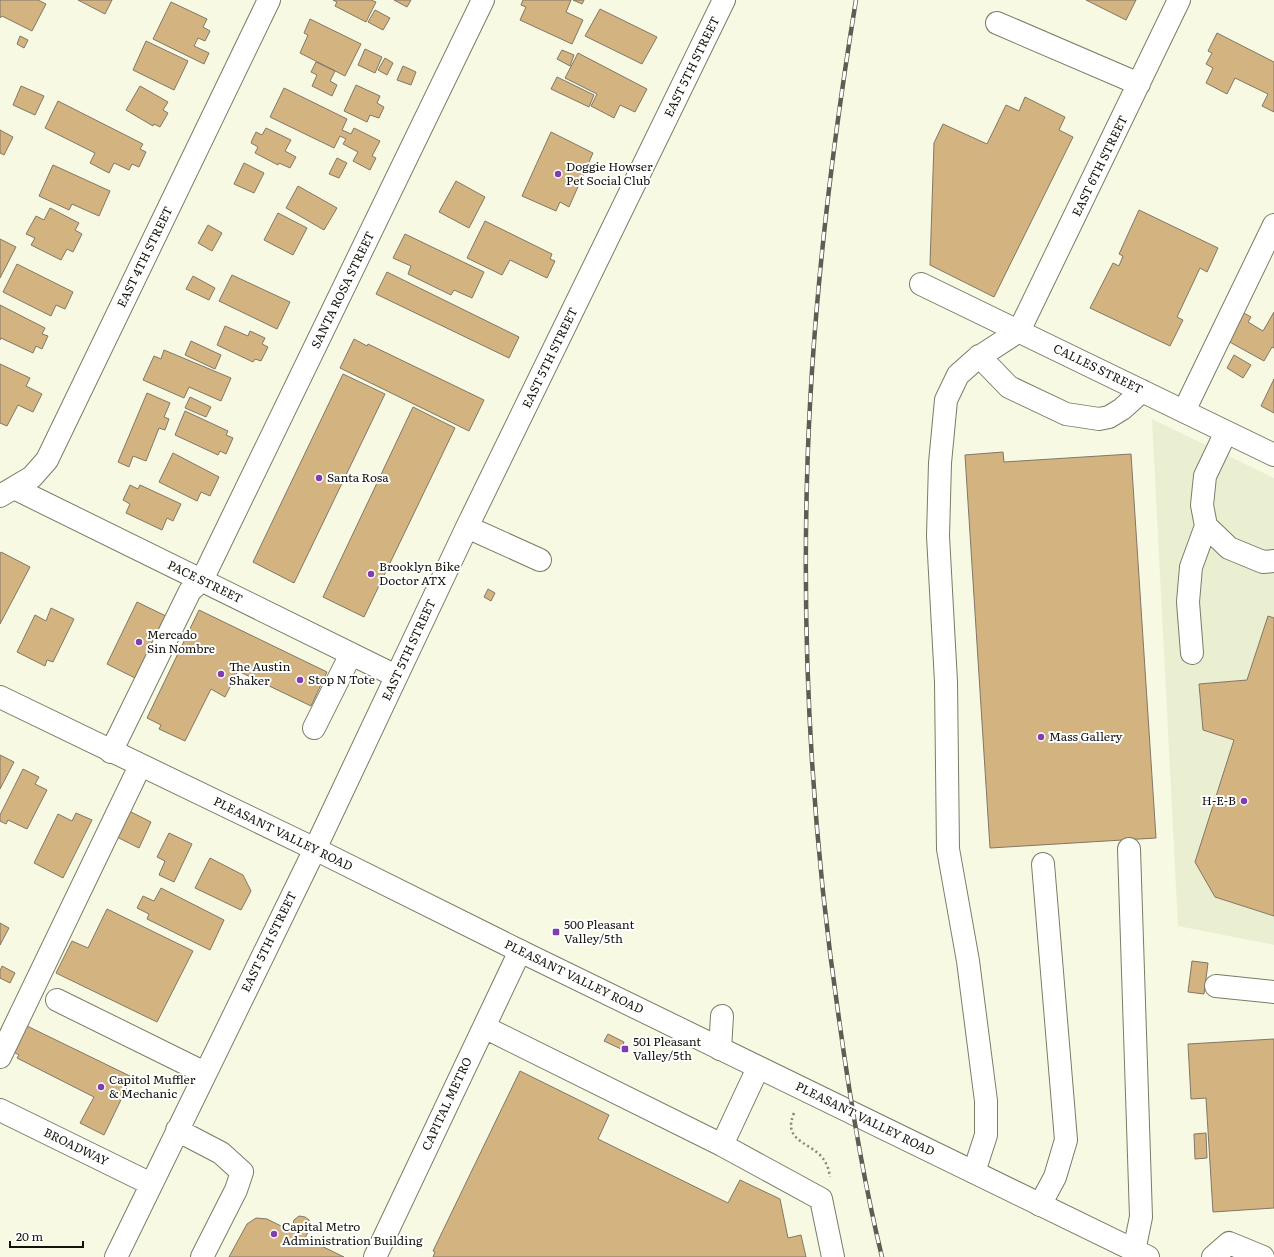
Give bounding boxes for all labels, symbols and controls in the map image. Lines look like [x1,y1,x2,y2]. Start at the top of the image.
street label: EAST 5TH STREET [659,13,723,120]
street label: EAST 6TH STREET [1067,112,1132,219]
place label: Doggie Howser Pet Social Club [566,157,653,189]
marker: Doggie Howser Pet Social Club [553,169,563,179]
street label: EAST 4TH STREET [112,203,177,310]
street label: SANTA ROSA STREET [306,228,378,351]
street label: EAST 5TH STREET [517,304,581,411]
street label: CALLES STREET [1051,339,1146,398]
place label: Santa Rosa [327,468,389,486]
marker: Santa Rosa [314,473,324,483]
street label: PACE STREET [165,555,246,607]
place label: Brooklyn Bike Doctor ATX [379,557,460,589]
marker: Brooklyn Bike Doctor ATX [366,569,376,579]
street label: EAST 5TH STREET [377,596,440,703]
place label: Mercado Sin Nombre [147,625,215,657]
marker: Mercado Sin Nombre [134,637,144,647]
place label: The Austin Shaker [229,657,290,689]
marker: The Austin Shaker [216,669,226,679]
place label: Stop N Tote [308,670,375,688]
marker: Stop N Tote [295,675,305,685]
place label: Mass Gallery [1049,727,1123,745]
marker: Mass Gallery [1036,732,1046,742]
street label: PLEASANT VALLEY ROAD [211,791,356,875]
place label: H-E-B [1202,791,1236,809]
marker: H-E-B [1239,796,1249,806]
street label: EAST 5TH STREET [236,888,300,995]
place label: 500 Pleasant Valley/5th [564,915,634,947]
marker: 500 Pleasant Valley/5th [551,927,561,937]
street label: PLEASANT VALLEY ROAD [502,934,647,1018]
place label: 501 Pleasant Valley/5th [633,1032,701,1064]
marker: 501 Pleasant Valley/5th [620,1044,630,1054]
street label: CAPITAL METRO [417,1054,476,1153]
place label: Capitol Muffler & Mechanic [109,1070,196,1102]
street label: PLEASANT VALLEY ROAD [793,1076,938,1160]
marker: Capitol Muffler & Mechanic [96,1082,106,1092]
street label: BROADWAY [41,1123,112,1170]
place label: Capital Metro Administration Building [282,1217,423,1249]
scale bar [10,1223,83,1249]
text: 20 m [16,1227,43,1245]
marker: Capital Metro Administration Building [269,1229,279,1239]

